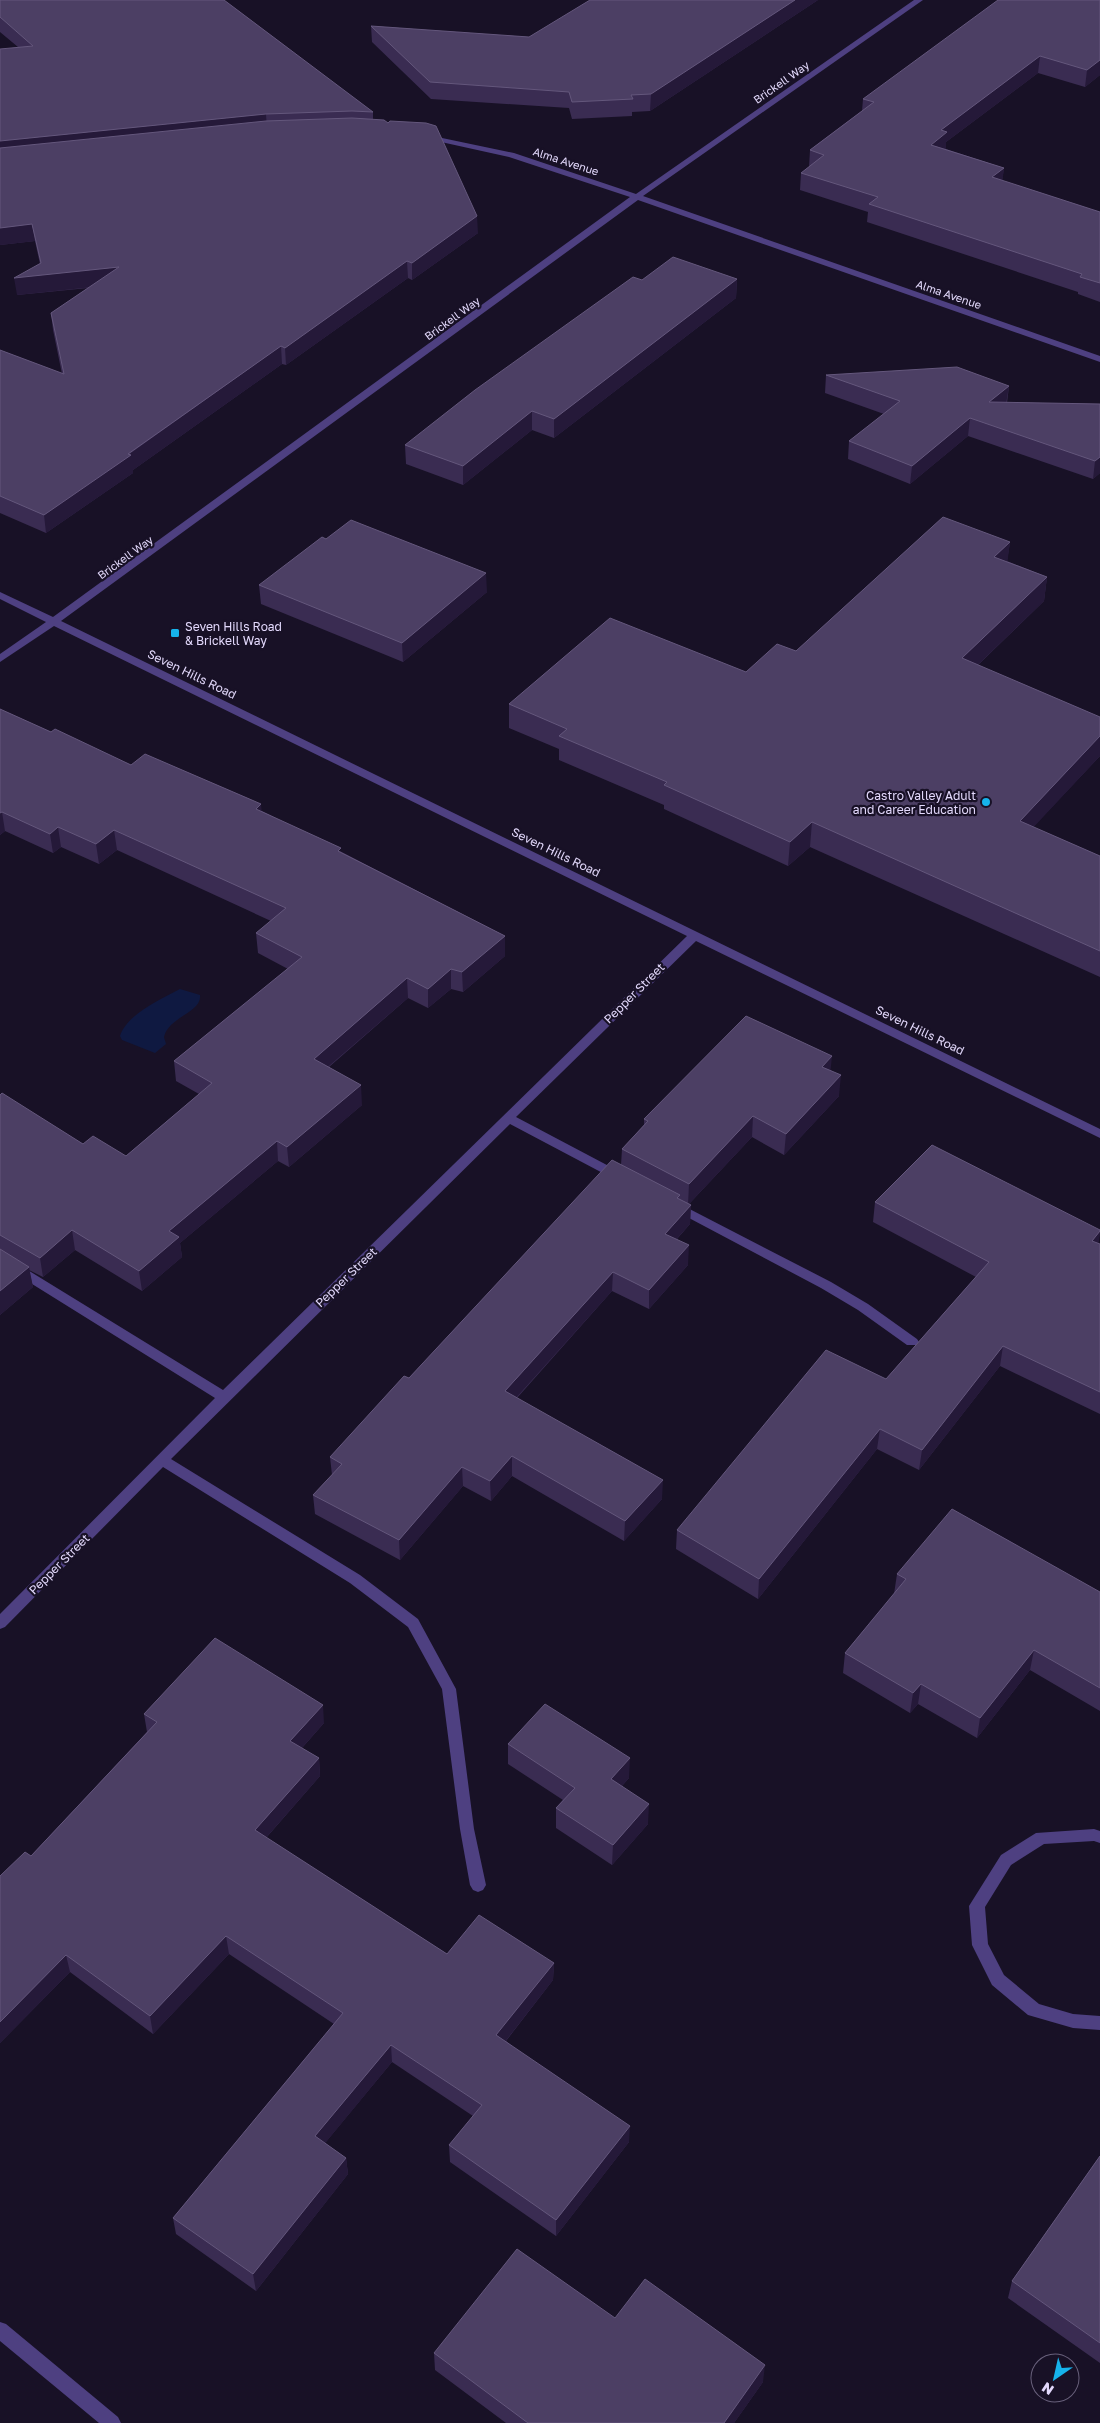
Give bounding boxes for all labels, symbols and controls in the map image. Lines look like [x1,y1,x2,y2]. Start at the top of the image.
street label: Brickell Way [751,58,811,106]
street label: Alma Avenue [532,144,600,178]
street label: Alma Avenue [915,277,983,311]
street label: Brickell Way [422,294,482,342]
street label: Brickell Way [95,533,155,581]
place label: Seven Hills Road & Brickell Way [185,619,282,648]
marker: Seven Hills Road & Brickell Way [169,627,181,639]
street label: Seven Hills Road [145,646,239,702]
place label: Castro Valley Adult and Career Education [853,788,976,817]
marker: Castro Valley Adult and Career Education [980,796,992,808]
street label: Seven Hills Road [509,824,603,880]
street label: Pepper Street [601,959,668,1026]
street label: Seven Hills Road [873,1002,967,1058]
street label: Pepper Street [312,1244,380,1310]
street label: Pepper Street [26,1530,93,1597]
north arrow [1030,2353,1080,2403]
text: N [1038,2379,1057,2399]

